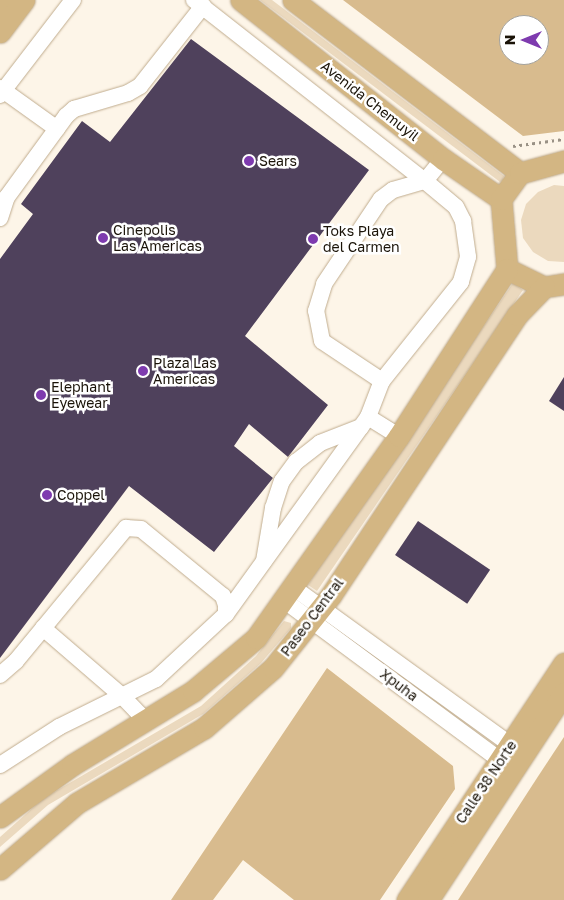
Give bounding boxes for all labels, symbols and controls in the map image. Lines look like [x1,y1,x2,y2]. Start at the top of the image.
north arrow [499,15,549,65]
text: N [501,35,518,45]
street label: Avenida Chemuyil [318,58,422,144]
place label: Sears [259,153,297,169]
marker: Sears [243,155,255,167]
place label: Cinepolis Las Americas [113,222,202,254]
place label: Toks Playa del Carmen [323,223,400,256]
marker: Cinepolis Las Americas [97,232,109,244]
marker: Toks Playa del Carmen [307,233,319,245]
place label: Plaza Las Americas [153,355,217,388]
marker: Plaza Las Americas [137,365,149,377]
place label: Elephant Eyewear [51,379,111,412]
marker: Elephant Eyewear [35,389,47,401]
place label: Coppel [57,487,105,503]
marker: Coppel [41,489,53,501]
street label: Paseo Central [277,574,347,660]
street label: Xpuha [377,665,421,705]
street label: Calle 38 Norte [452,737,520,827]

